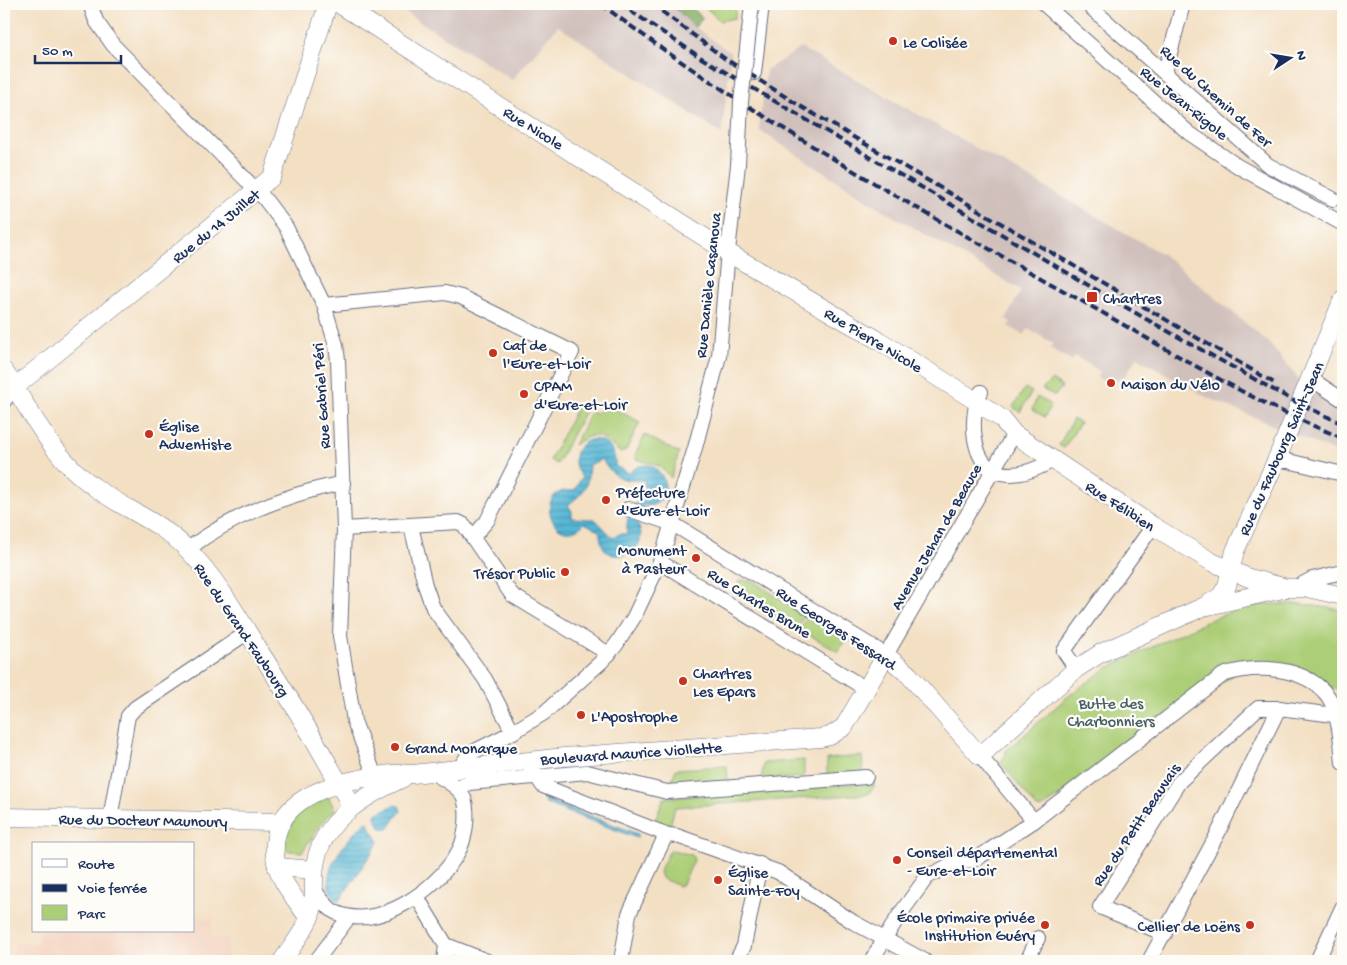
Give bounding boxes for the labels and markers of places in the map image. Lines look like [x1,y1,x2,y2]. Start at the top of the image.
marker: Le Colisée [887,35,899,47]
place label: Le Colisée [903,35,968,54]
marker: Chartres [1085,290,1099,304]
place label: Chartres [1103,291,1162,310]
place label: Caf de l'Eure-et-Loir [503,338,591,375]
marker: Caf de l'Eure-et-Loir [487,347,499,359]
marker: Maison du Vélo [1105,377,1117,389]
place label: Maison du Vélo [1121,377,1220,396]
place label: CPAM d'Eure-et-Loir [534,379,628,416]
marker: CPAM d'Eure-et-Loir [518,388,530,400]
place label: Église Adventiste [159,419,232,456]
marker: Église Adventiste [143,428,155,440]
place label: Préfecture d'Eure-et-Loir [615,485,710,522]
marker: Préfecture d'Eure-et-Loir [600,494,612,506]
place label: Monument à Pasteur [618,543,687,580]
marker: Monument à Pasteur [690,552,702,564]
place label: Trésor Public [473,566,556,585]
marker: Trésor Public [559,566,571,578]
place label: Chartres Les Epars [693,666,756,703]
marker: Chartres Les Epars [677,675,689,687]
marker: L'Apostrophe [575,709,587,721]
place label: L'Apostrophe [591,709,678,728]
marker: Grand Monarque [389,741,401,753]
place label: Grand Monarque [405,741,518,760]
place label: Conseil départemental - Eure-et-Loir [907,845,1058,882]
marker: Conseil départemental - Eure-et-Loir [891,854,903,866]
place label: Église Sainte-Foy [728,865,800,902]
marker: Église Sainte-Foy [712,874,724,886]
place label: École primaire privée Institution Guéry [897,910,1036,947]
marker: École primaire privée Institution Guéry [1039,919,1051,931]
place label: Cellier de Loëns [1138,919,1241,938]
marker: Cellier de Loëns [1244,919,1256,931]

